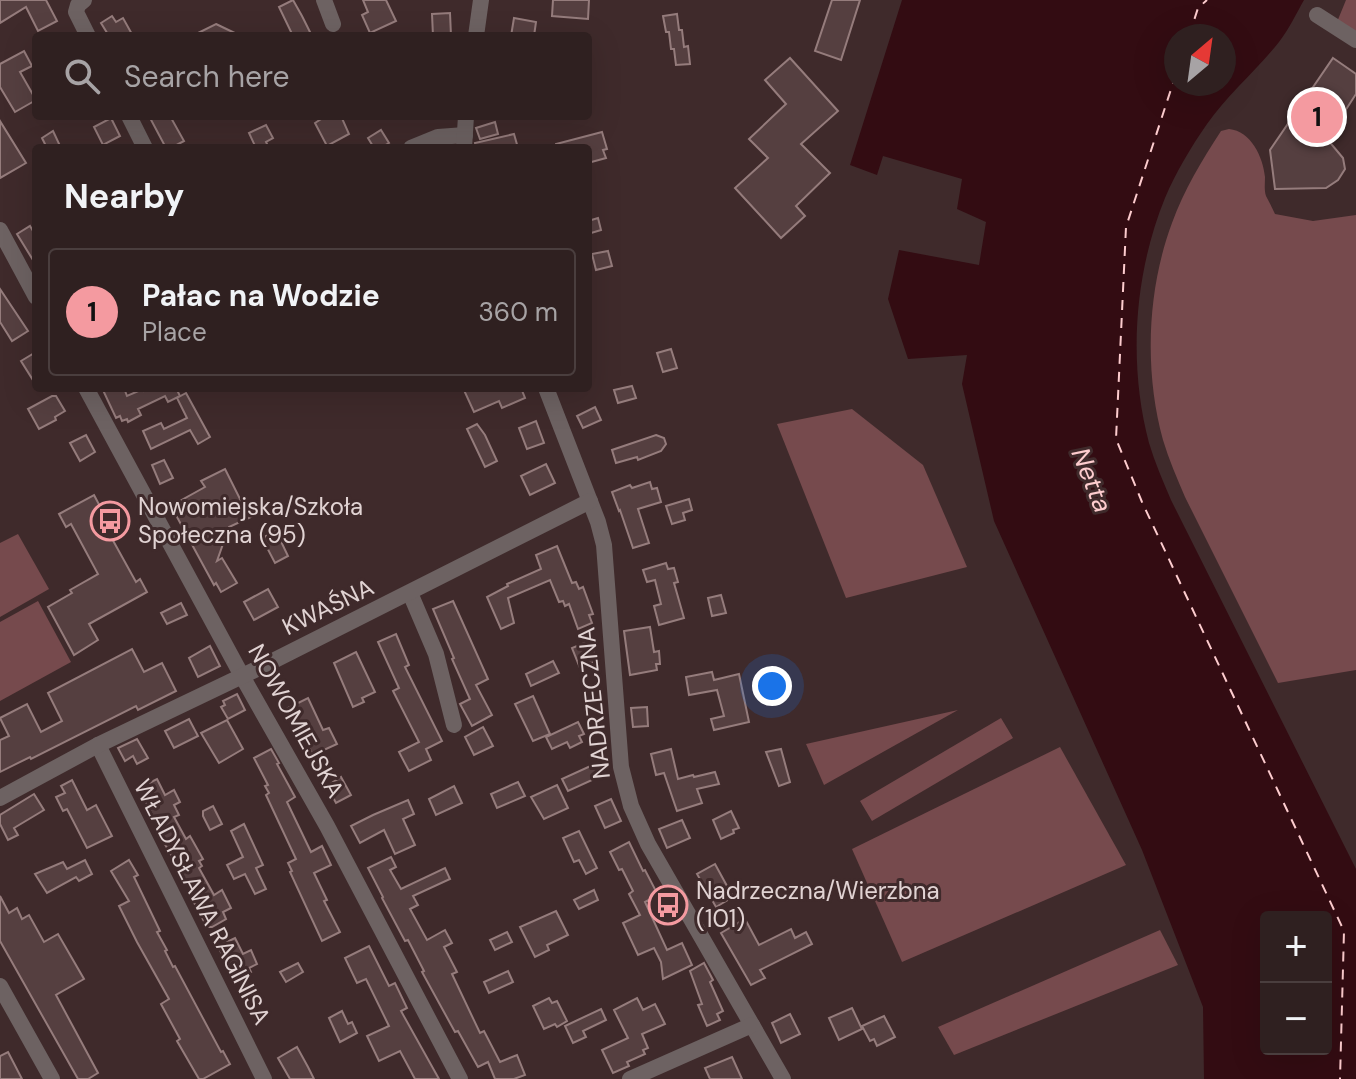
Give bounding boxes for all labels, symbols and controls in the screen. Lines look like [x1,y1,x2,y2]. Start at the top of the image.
north arrow [1164,24,1236,96]
search box [32,32,592,120]
icon: search [60,54,104,98]
text: Search here [124,57,290,96]
pin: 1 [1291,87,1343,147]
text: Nearby [64,174,184,219]
text: Pałac na Wodzie [142,276,380,315]
text: 1 [87,295,97,329]
text: 360 m [478,295,558,329]
text: Place [142,315,207,349]
water label: Netta [1064,442,1120,518]
place label: Nowomiejska/Szkoła Społeczna (95) [138,491,363,550]
bus stop icon: Nowomiejska/Szkoła Społeczna (95) [89,500,131,542]
street label: KWAŚNA [277,571,379,642]
street label: NADRZECZNA [570,626,617,781]
street label: NOWOMIEJSKA [241,638,351,803]
your location [752,666,792,706]
street label: WŁADYSŁAWA RAGINISA [127,774,278,1030]
place label: Nadrzeczna/Wierzbna (101) [696,875,940,934]
bus stop icon: Nadrzeczna/Wierzbna (101) [647,884,689,926]
map controls [1260,911,1332,1055]
button: + [1260,911,1332,983]
button: − [1260,983,1332,1055]

